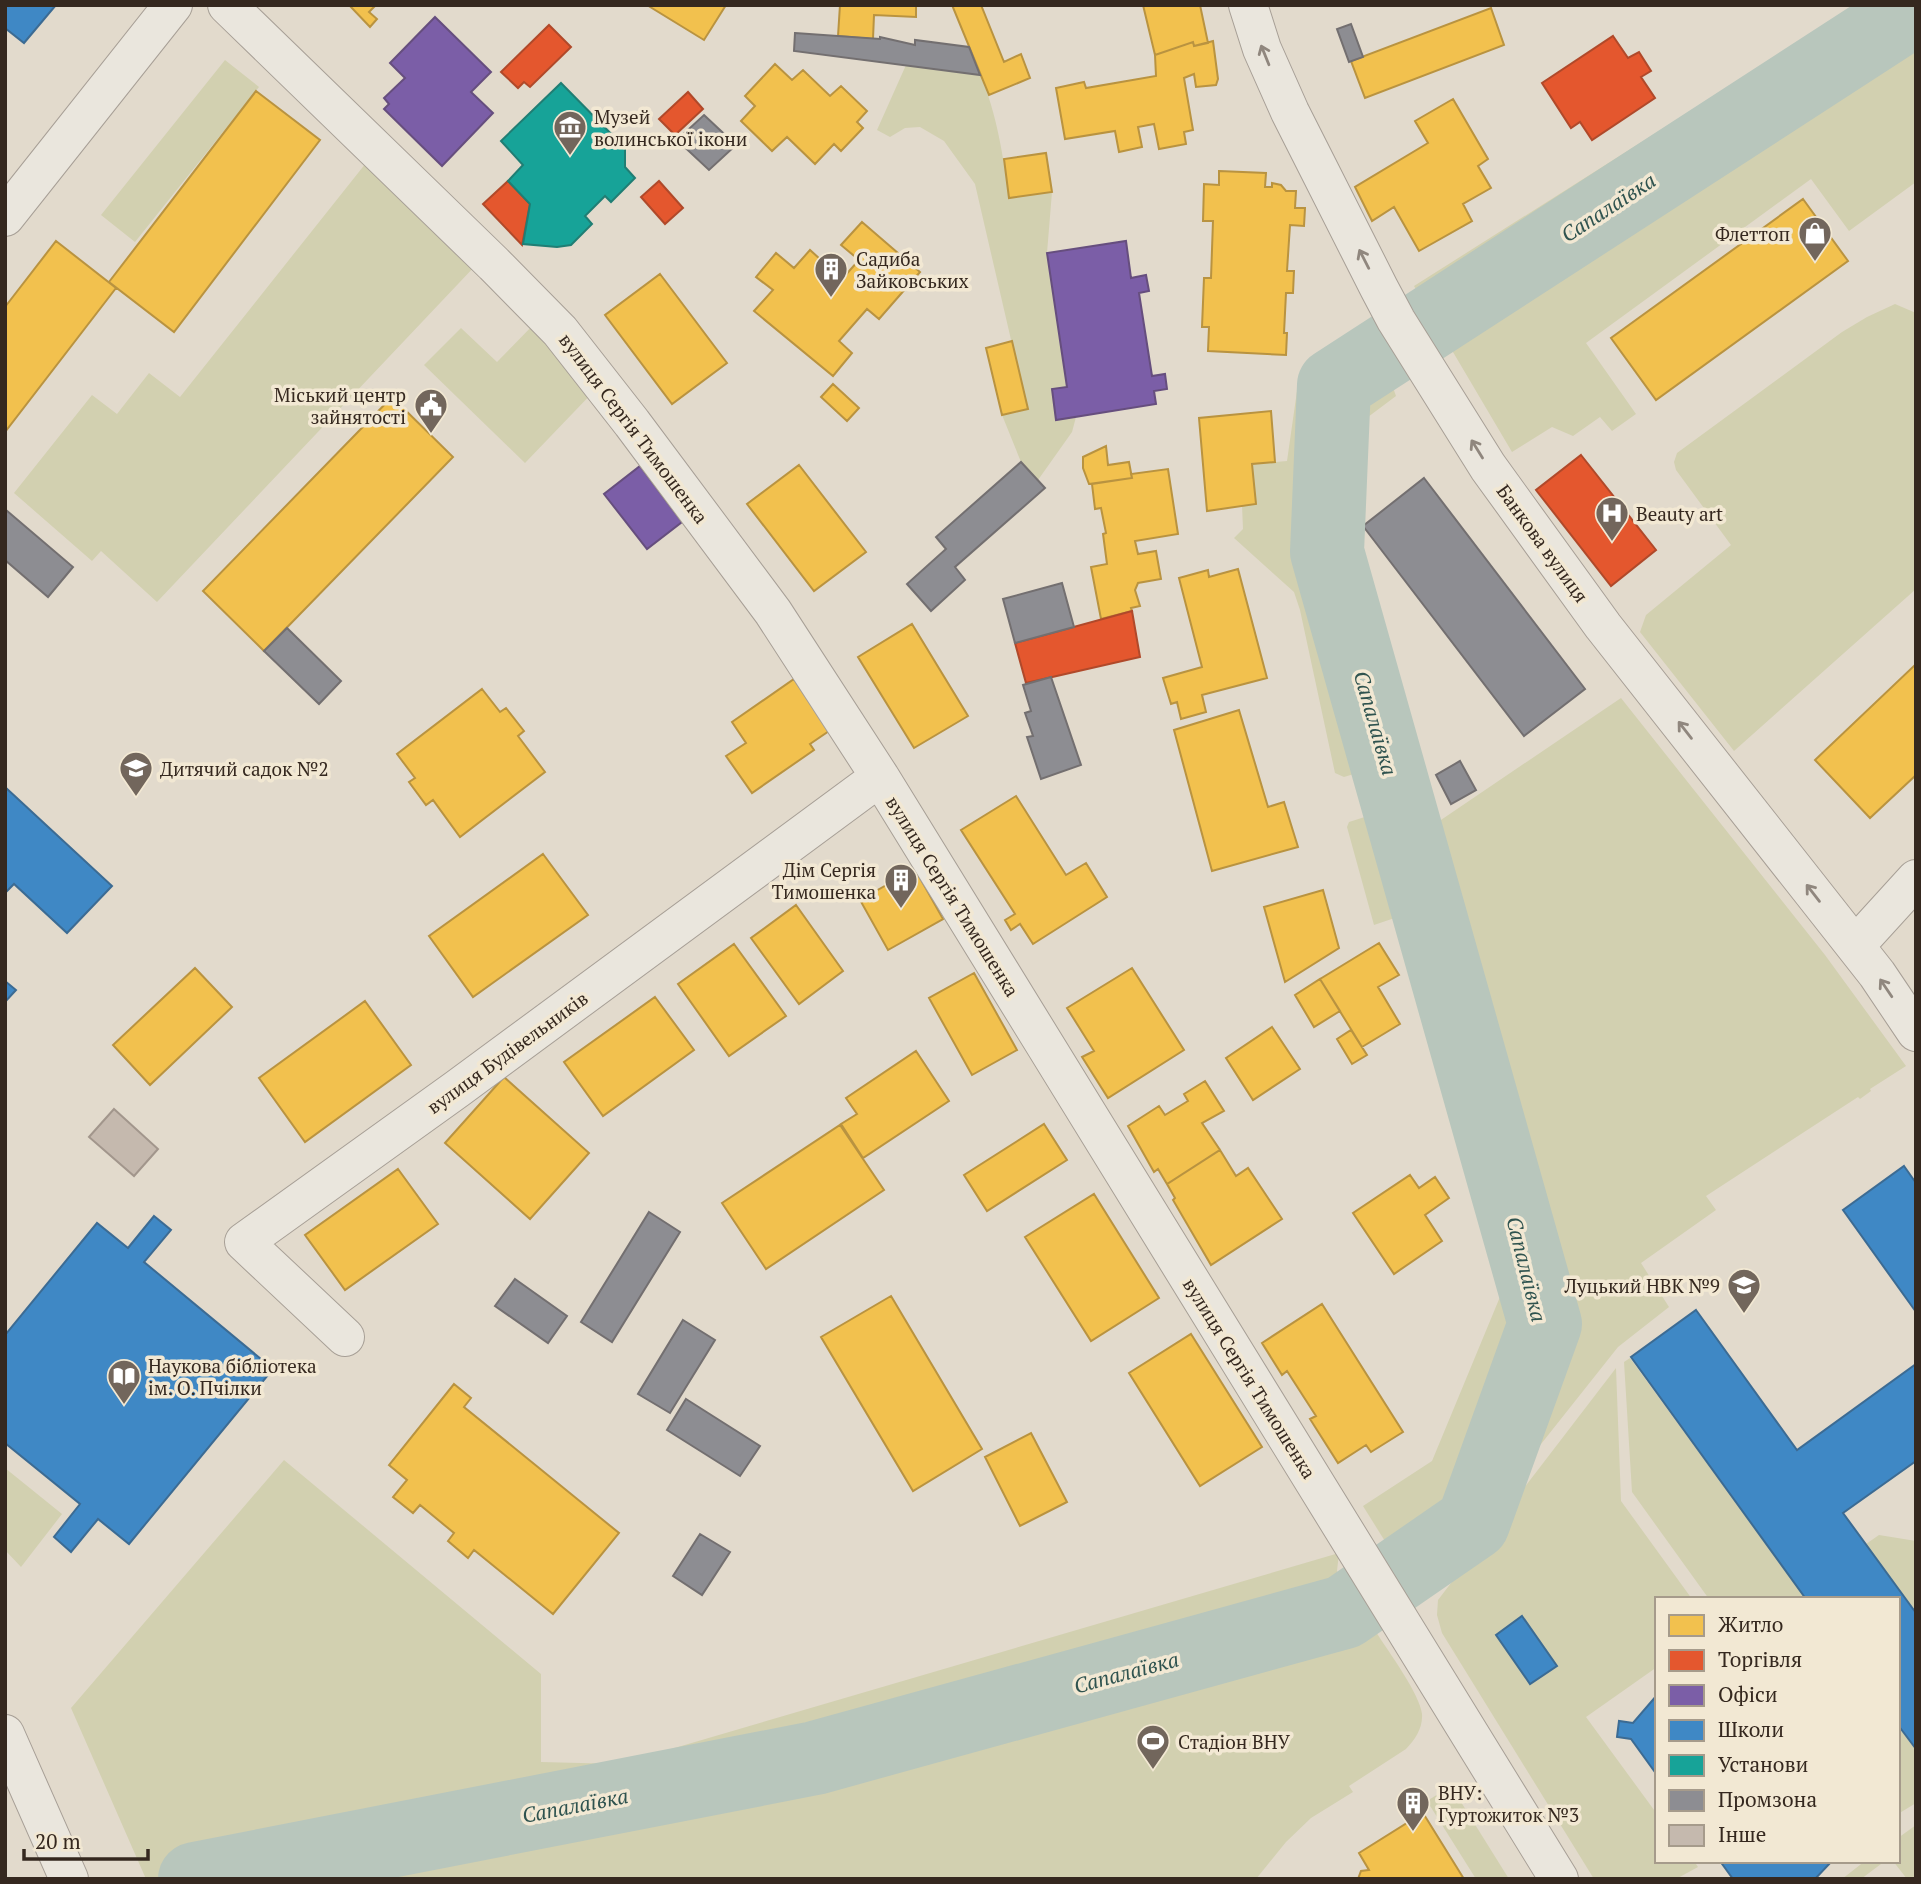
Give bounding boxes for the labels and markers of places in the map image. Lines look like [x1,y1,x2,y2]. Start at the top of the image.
place label: Музей волинської ікони [594,104,747,151]
museum icon: Музей волинської ікони [551,108,589,157]
shop icon: Флеттоп [1796,214,1834,263]
place label: Флеттоп [1715,221,1790,246]
place label: Садиба Зайковських [856,246,969,293]
building icon: Садиба Зайковських [812,250,850,299]
place label: Міський центр зайнятості [274,382,406,429]
public building icon: Міський центр зайнятості [412,386,450,435]
hospital icon: Beauty art [1593,494,1631,543]
place label: Beauty art [1636,501,1723,526]
school or university icon: Дитячий садок №2 [117,749,155,798]
place label: Дитячий садок №2 [160,756,329,781]
place label: Дім Сергія Тимошенка [772,857,876,904]
building icon: Дім Сергія Тимошенка [882,861,920,910]
school or university icon: Луцький НВК №9 [1725,1266,1763,1315]
place label: Луцький НВК №9 [1564,1273,1720,1298]
place label: Наукова бібліотека ім. О. Пчілки [148,1353,317,1400]
library icon: Наукова бібліотека ім. О. Пчілки [105,1357,143,1406]
sports icon: Стадіон ВНУ [1134,1722,1172,1771]
place label: Стадіон ВНУ [1178,1729,1291,1754]
place label: ВНУ: Гуртожиток №3 [1438,1780,1579,1827]
building icon: ВНУ: Гуртожиток №3 [1394,1784,1432,1833]

